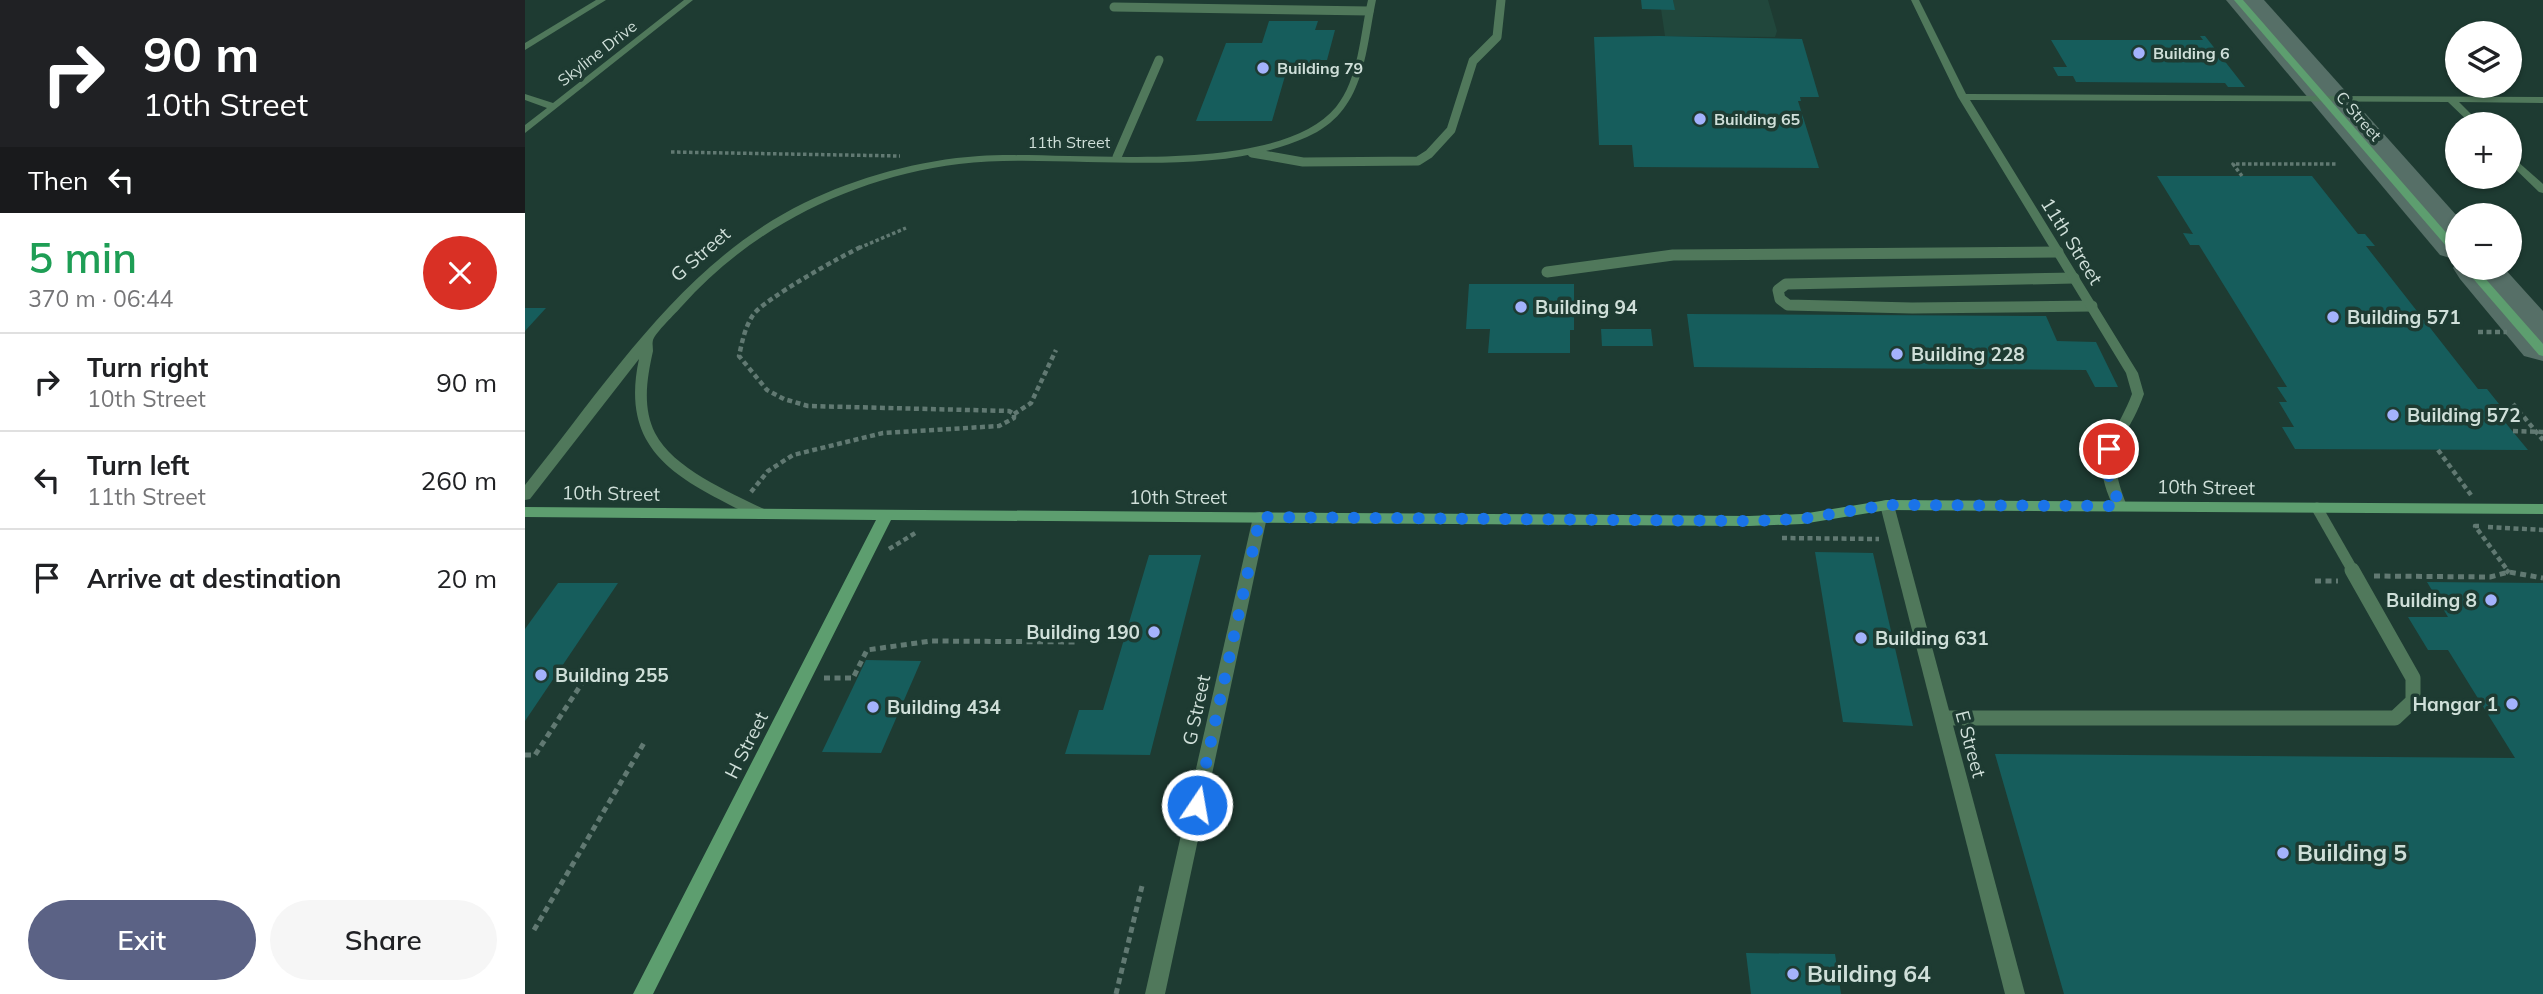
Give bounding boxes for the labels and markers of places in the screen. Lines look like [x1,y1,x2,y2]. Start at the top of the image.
place label: Building 6 [2153,43,2230,63]
marker: Building 6 [2131,45,2147,61]
place label: Building 79 [1277,58,1363,78]
marker: Building 79 [1255,60,1271,76]
place label: Building 65 [1714,109,1801,129]
marker: Building 65 [1692,111,1708,127]
place label: Building 94 [1535,295,1638,319]
marker: Building 94 [1513,299,1529,315]
place label: Building 571 [2347,305,2461,329]
marker: Building 571 [2325,309,2341,325]
place label: Building 228 [1911,342,2025,366]
marker: Building 228 [1889,346,1905,362]
place label: Building 572 [2407,403,2521,427]
marker: Building 572 [2385,407,2401,423]
pin [2079,419,2139,479]
place label: Building 8 [2386,588,2477,612]
marker: Building 8 [2483,592,2499,608]
place label: Building 190 [1026,620,1140,644]
marker: Building 190 [1146,624,1162,640]
place label: Building 631 [1875,626,1989,650]
marker: Building 631 [1853,630,1869,646]
place label: Building 255 [555,663,669,687]
marker: Building 255 [533,667,549,683]
place label: Hangar 1 [2412,692,2498,716]
place label: Building 434 [887,695,1001,719]
marker: Hangar 1 [2504,696,2520,712]
marker: Building 434 [865,699,881,715]
place label: Building 5 [2297,838,2407,867]
marker: Building 5 [2275,845,2291,861]
place label: Building 64 [1807,959,1931,988]
marker: Building 64 [1785,966,1801,982]

